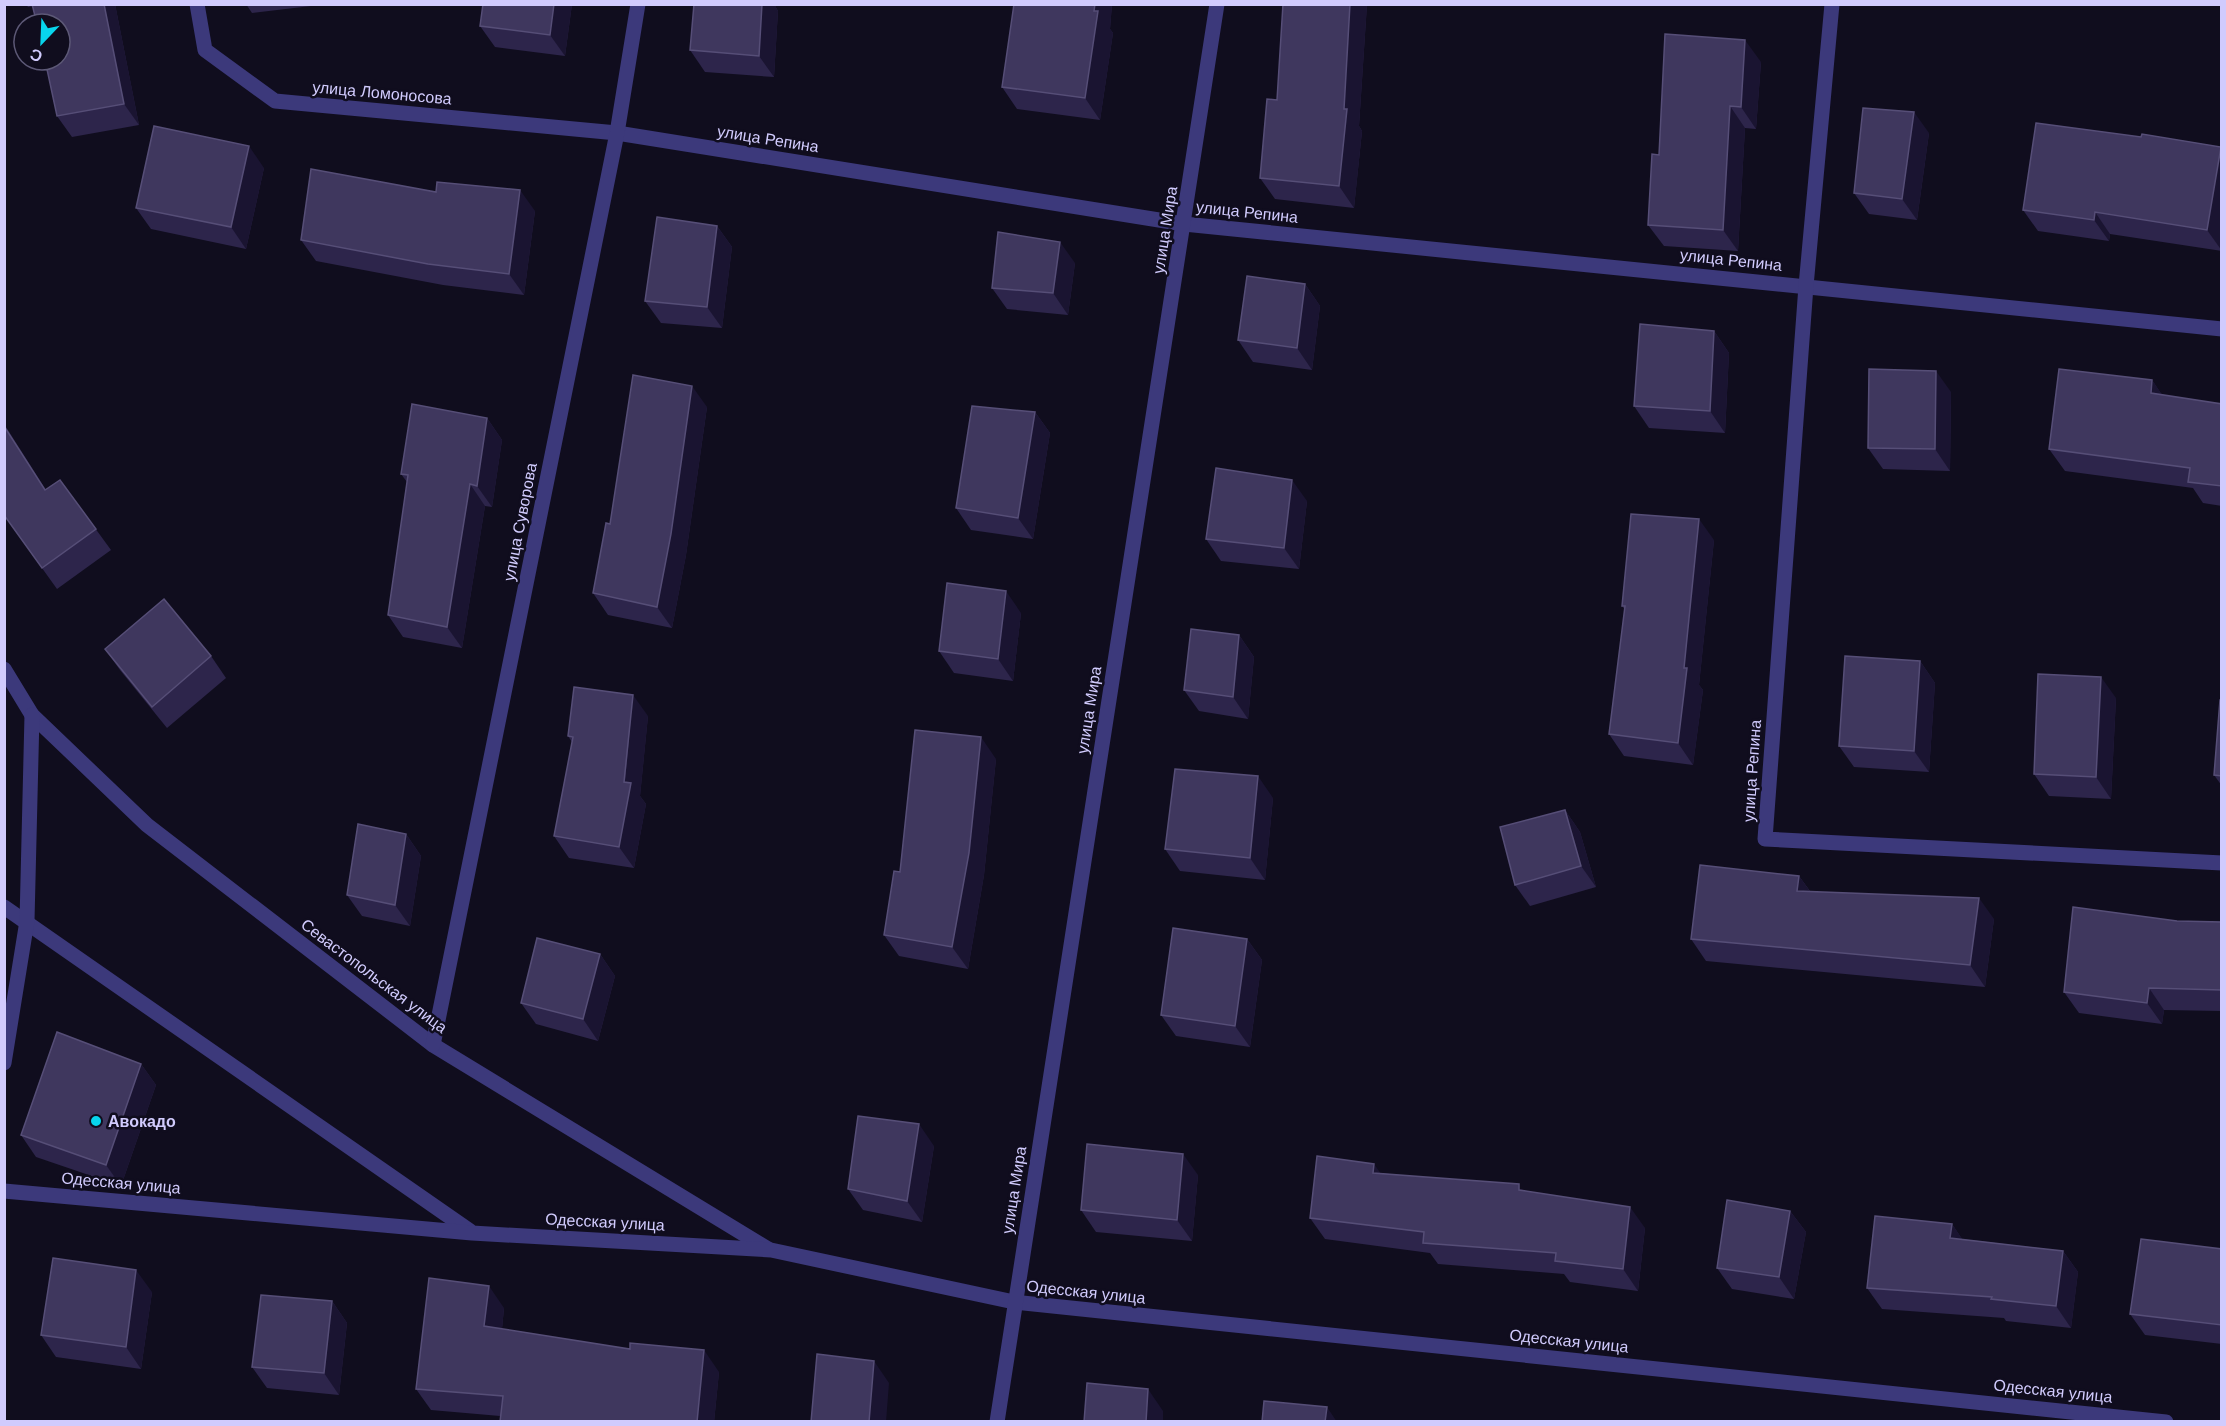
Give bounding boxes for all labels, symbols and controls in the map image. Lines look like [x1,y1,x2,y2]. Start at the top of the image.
north arrow [12,12,72,72]
text: С [27,45,45,65]
street label: улица Ломоносова [312,78,452,108]
street label: улица Репина [716,123,820,155]
street label: улица Мира [1150,185,1180,275]
street label: улица Репина [1195,198,1299,226]
street label: улица Репина [1679,246,1783,274]
street label: улица Суворова [500,461,540,583]
street label: улица Мира [1074,665,1104,755]
street label: улица Репина [1740,719,1764,823]
street label: Севастопольская улица [298,916,450,1036]
place label: Авокадо [108,1113,176,1130]
marker: Авокадо [89,1114,103,1128]
street label: улица Мира [999,1145,1029,1235]
street label: Одесская улица [61,1169,181,1197]
street label: Одесская улица [545,1210,665,1234]
street label: Одесская улица [1026,1277,1146,1307]
street label: Одесская улица [1509,1326,1629,1356]
street label: Одесская улица [1993,1376,2113,1406]

